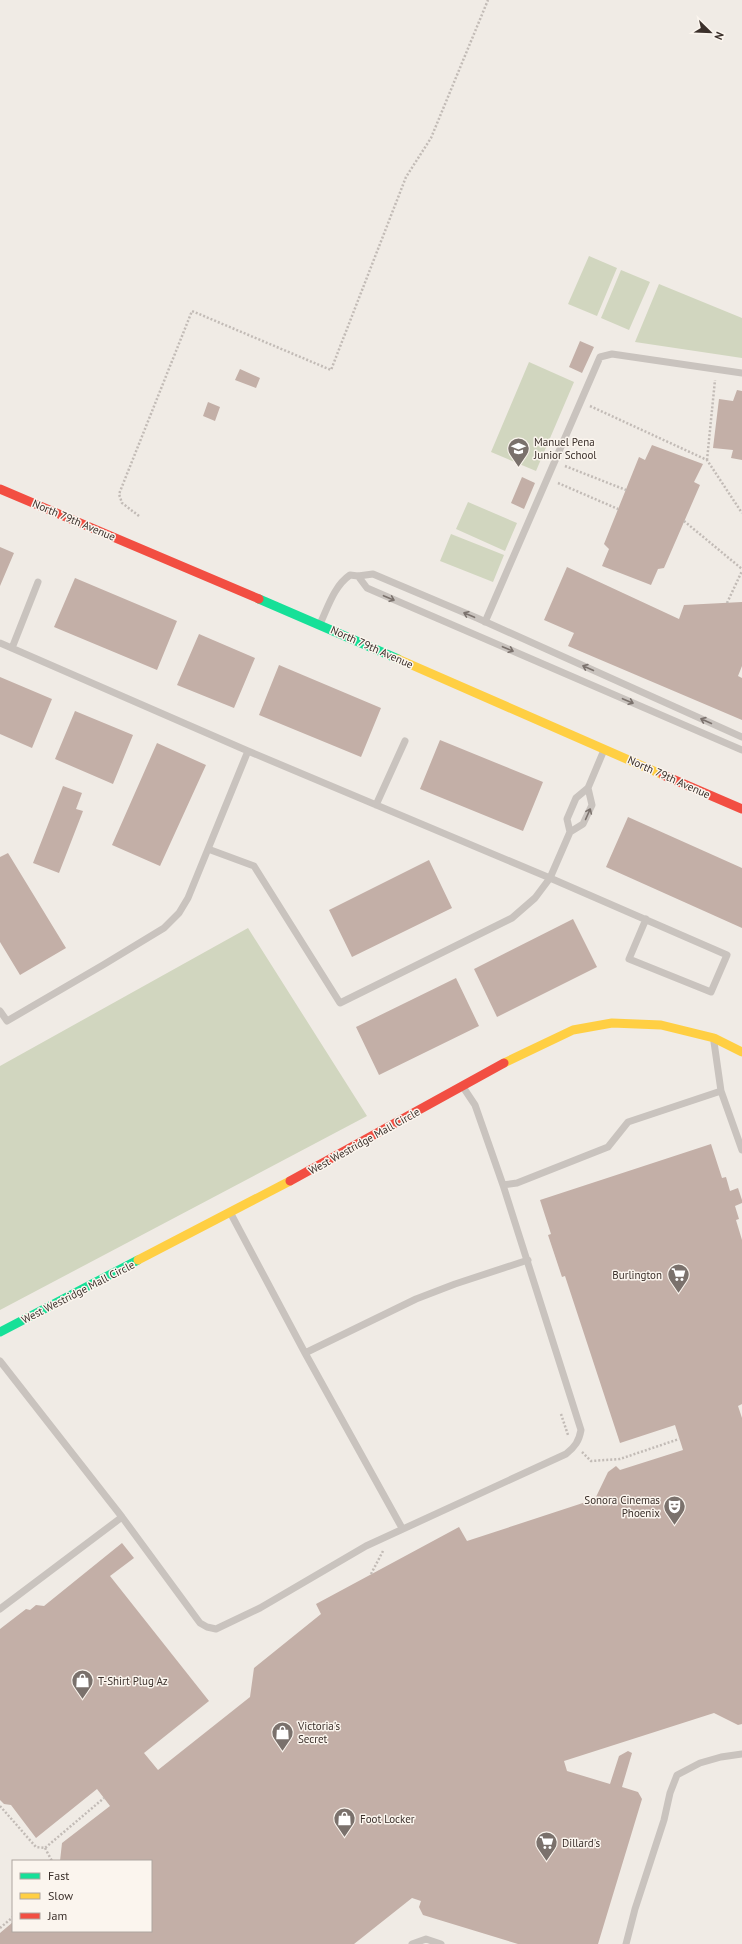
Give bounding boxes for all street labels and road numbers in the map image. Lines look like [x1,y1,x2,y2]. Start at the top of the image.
street label: North 79th Avenue [30,496,118,544]
street label: North 79th Avenue [329,623,416,672]
street label: North 79th Avenue [626,753,713,802]
street label: West Westridge Mall Circle [306,1104,423,1177]
street label: West Westridge Mall Circle [19,1257,137,1327]

